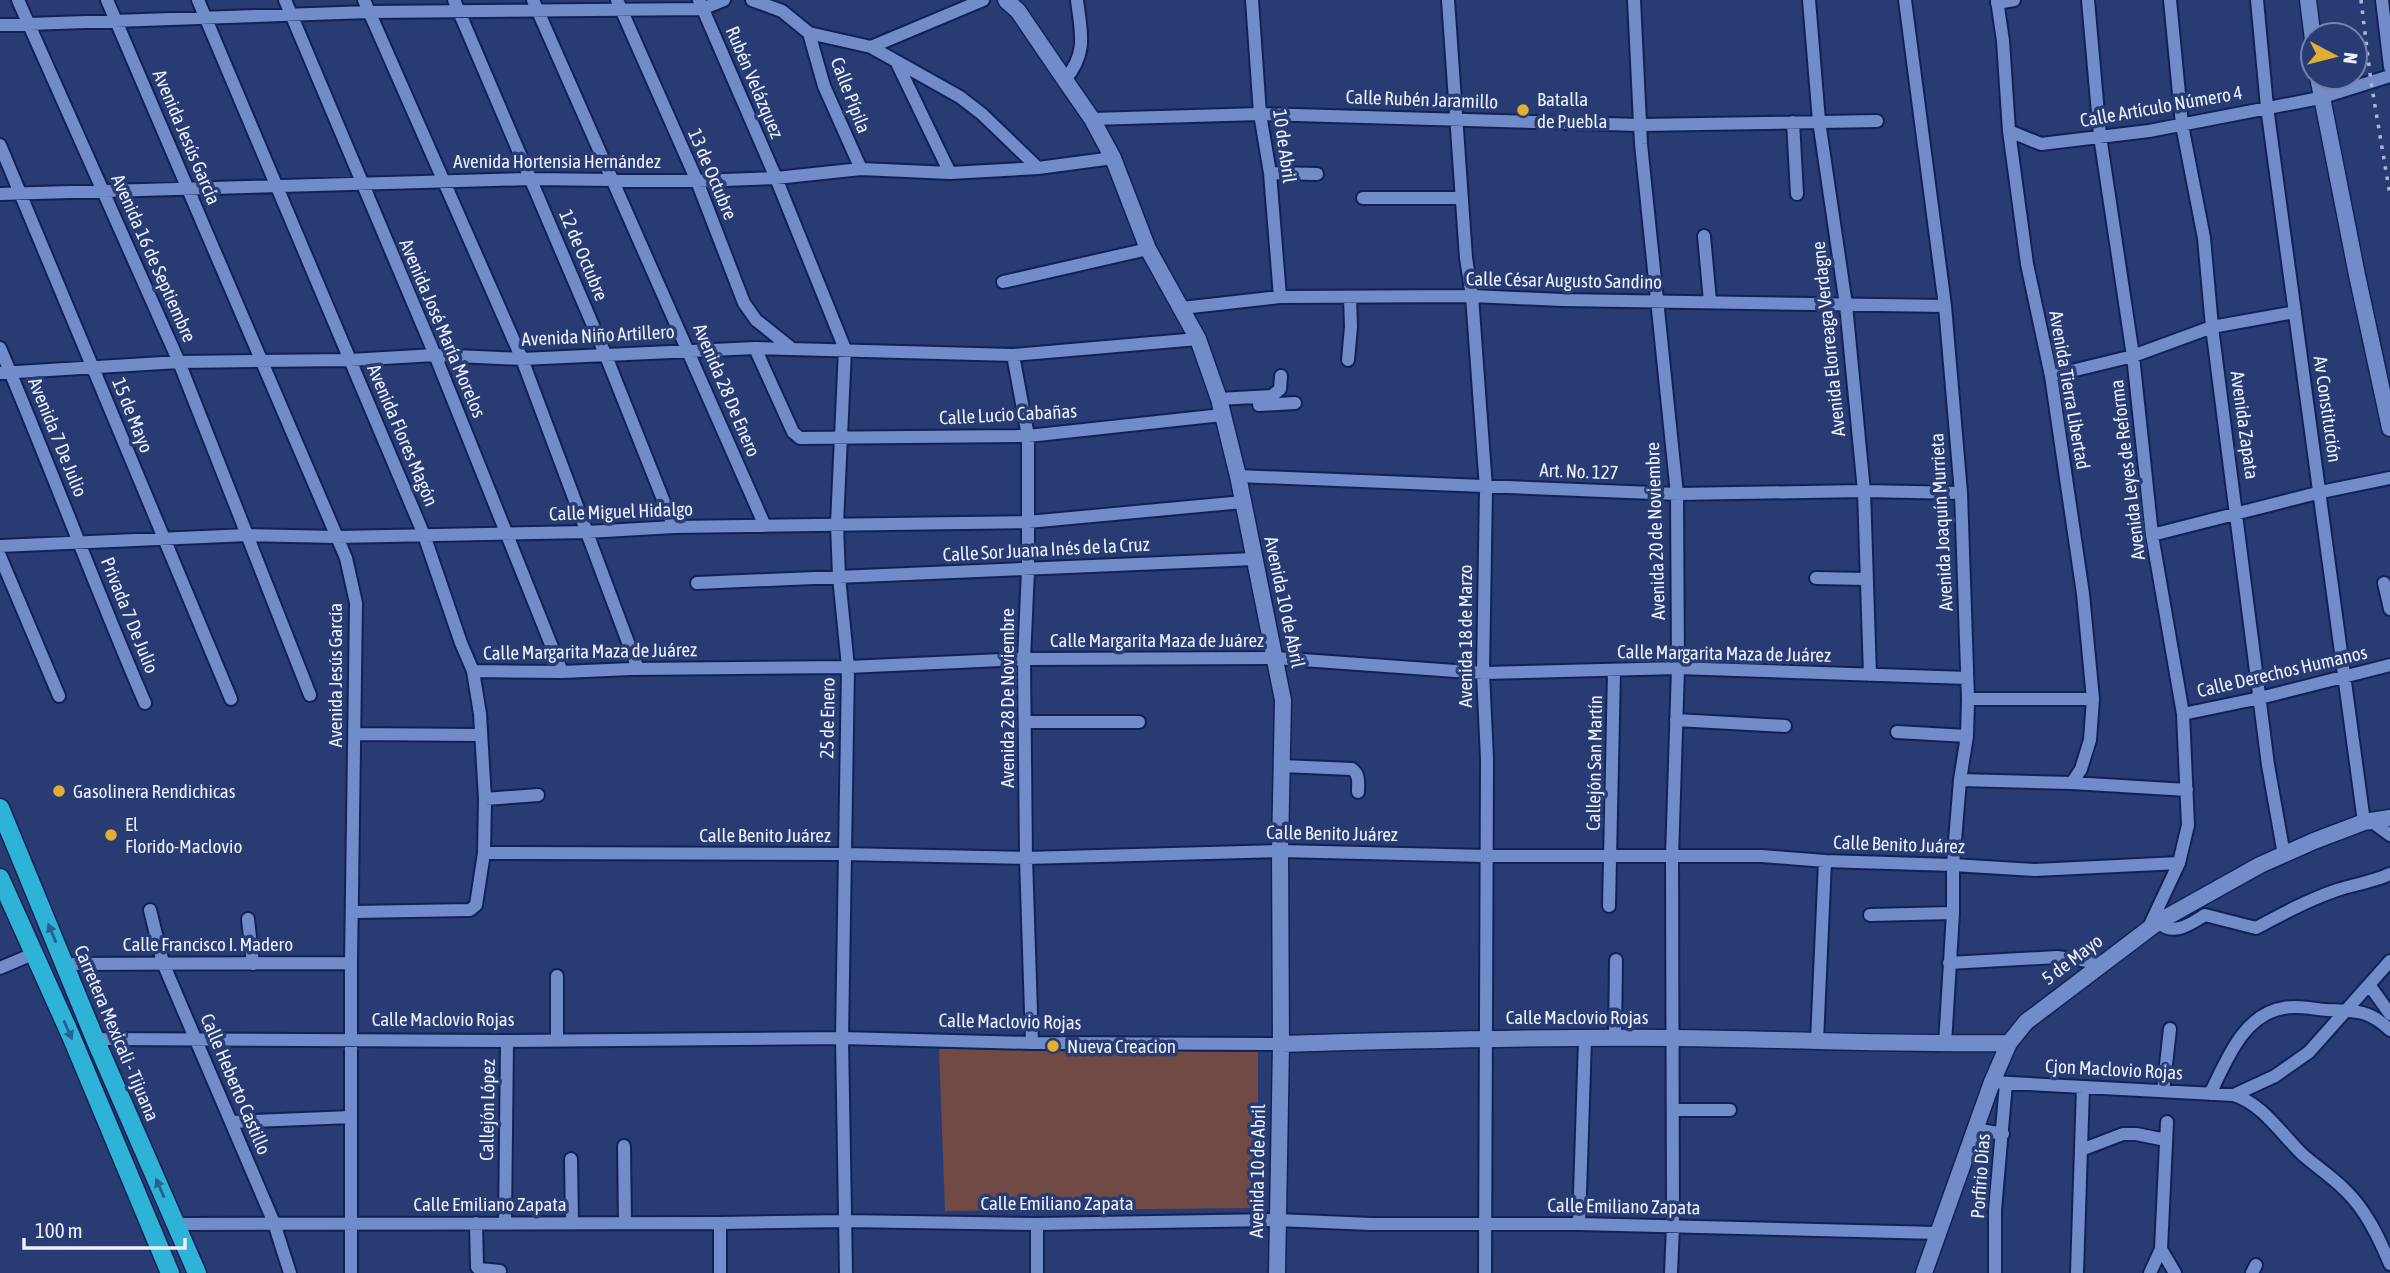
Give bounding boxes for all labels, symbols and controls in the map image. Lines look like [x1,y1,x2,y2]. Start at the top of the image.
north arrow [2299,21,2369,91]
street label: Rubén Velázquez [721,23,789,142]
text: N [2339,51,2362,65]
street label: Calle Pípila [827,54,875,136]
street label: Avenida Jesús García [149,66,225,208]
street label: Calle Artículo Número 4 [2078,81,2244,131]
street label: Calle Rubén Jaramillo [1345,85,1499,113]
place label: Batalla de Puebla [1537,88,1607,132]
marker: Batalla de Puebla [1515,102,1531,118]
street label: 10 de Abril [1269,108,1301,184]
street label: 13 de Octubre [684,125,742,223]
street label: Avenida Hortensia Hernández [453,150,661,172]
street label: Avenida 16 de Septiembre [107,171,201,345]
street label: 12 de Octubre [555,206,613,304]
street label: Avenida José María Morelos [395,235,491,421]
street label: Avenida Elorreaga Verdagne [1807,240,1849,438]
street label: Calle César Augusto Sandino [1466,267,1662,293]
street label: Avenida Tierra Libertad [2045,309,2095,471]
street label: Avenida Niño Artillero [521,320,675,350]
street label: Avenida 28 De Enero [689,320,765,460]
street label: Av Constitución [2310,354,2346,464]
street label: Avenida Flores Magón [363,361,443,509]
street label: Avenida Zapata [2227,369,2263,481]
street label: Avenida 7 De Julio [24,374,92,500]
street label: 15 de Mayo [108,374,158,456]
street label: Avenida Leyes de Reforma [2105,379,2149,561]
street label: Calle Lucio Cabañas [939,399,1078,429]
street label: Avenida Joaquín Murrieta [1925,432,1957,612]
street label: Avenida 20 de Noviembre [1641,442,1669,620]
street label: Art. No. 127 [1539,459,1619,483]
street label: Calle Miguel Hidalgo [549,497,693,525]
street label: Calle Sor Juana Inés de la Cruz [942,533,1150,565]
street label: Avenida 10 de Abril [1260,534,1310,670]
street label: Privada 7 De Julio [97,554,163,676]
street label: Avenida 18 de Marzo [1454,564,1476,708]
street label: Avenida Jesús García [324,603,346,747]
street label: Avenida 28 De Noviembre [996,608,1018,788]
street label: Calle Margarita Maza de Juárez [1050,629,1264,651]
street label: Calle Margarita Maza de Juárez [483,638,697,664]
street label: Calle Margarita Maza de Juárez [1617,640,1831,666]
street label: Calle Derechos Humanos [2195,641,2370,701]
street label: 25 de Enero [815,677,839,759]
street label: Callejón San Martín [1582,695,1606,831]
place label: Gasolinera Rendichicas [73,780,236,802]
marker: Gasolinera Rendichicas [51,783,67,799]
place label: El Florido-Maclovio [125,813,242,857]
street label: Calle Benito Juárez [1266,821,1398,845]
street label: Calle Benito Juárez [699,824,831,846]
marker: El Florido-Maclovio [103,827,119,843]
street label: Calle Benito Juárez [1833,831,1965,857]
one-way arrow [46,923,57,944]
street label: 5 de Mayo [2037,929,2107,989]
street label: Calle Francisco I. Madero [123,933,293,955]
street label: Carretera Mexicali - Tijuana [70,942,164,1124]
street label: Calle Maclovio Rojas [1506,1006,1649,1028]
street label: Calle Maclovio Rojas [372,1008,515,1030]
street label: Calle Maclovio Rojas [938,1009,1082,1033]
street label: Calle Heberto Castillo [196,1010,276,1158]
one-way arrow [63,1019,74,1040]
place label: Nueva Creacion [1067,1035,1176,1057]
marker: Nueva Creacion [1045,1038,1061,1054]
street label: Cjon Maclovio Rojas [2045,1054,2184,1084]
street label: Callejón López [475,1059,499,1161]
street label: Avenida 10 de Abril [1245,1104,1269,1238]
street label: Porfirio Días [1966,1132,1994,1219]
one-way arrow [154,1178,166,1198]
street label: Calle Emiliano Zapata [980,1192,1134,1214]
street label: Calle Emiliano Zapata [413,1193,567,1215]
street label: Calle Emiliano Zapata [1547,1194,1701,1218]
scale bar [24,1206,186,1250]
text: 100 m [35,1218,83,1242]

